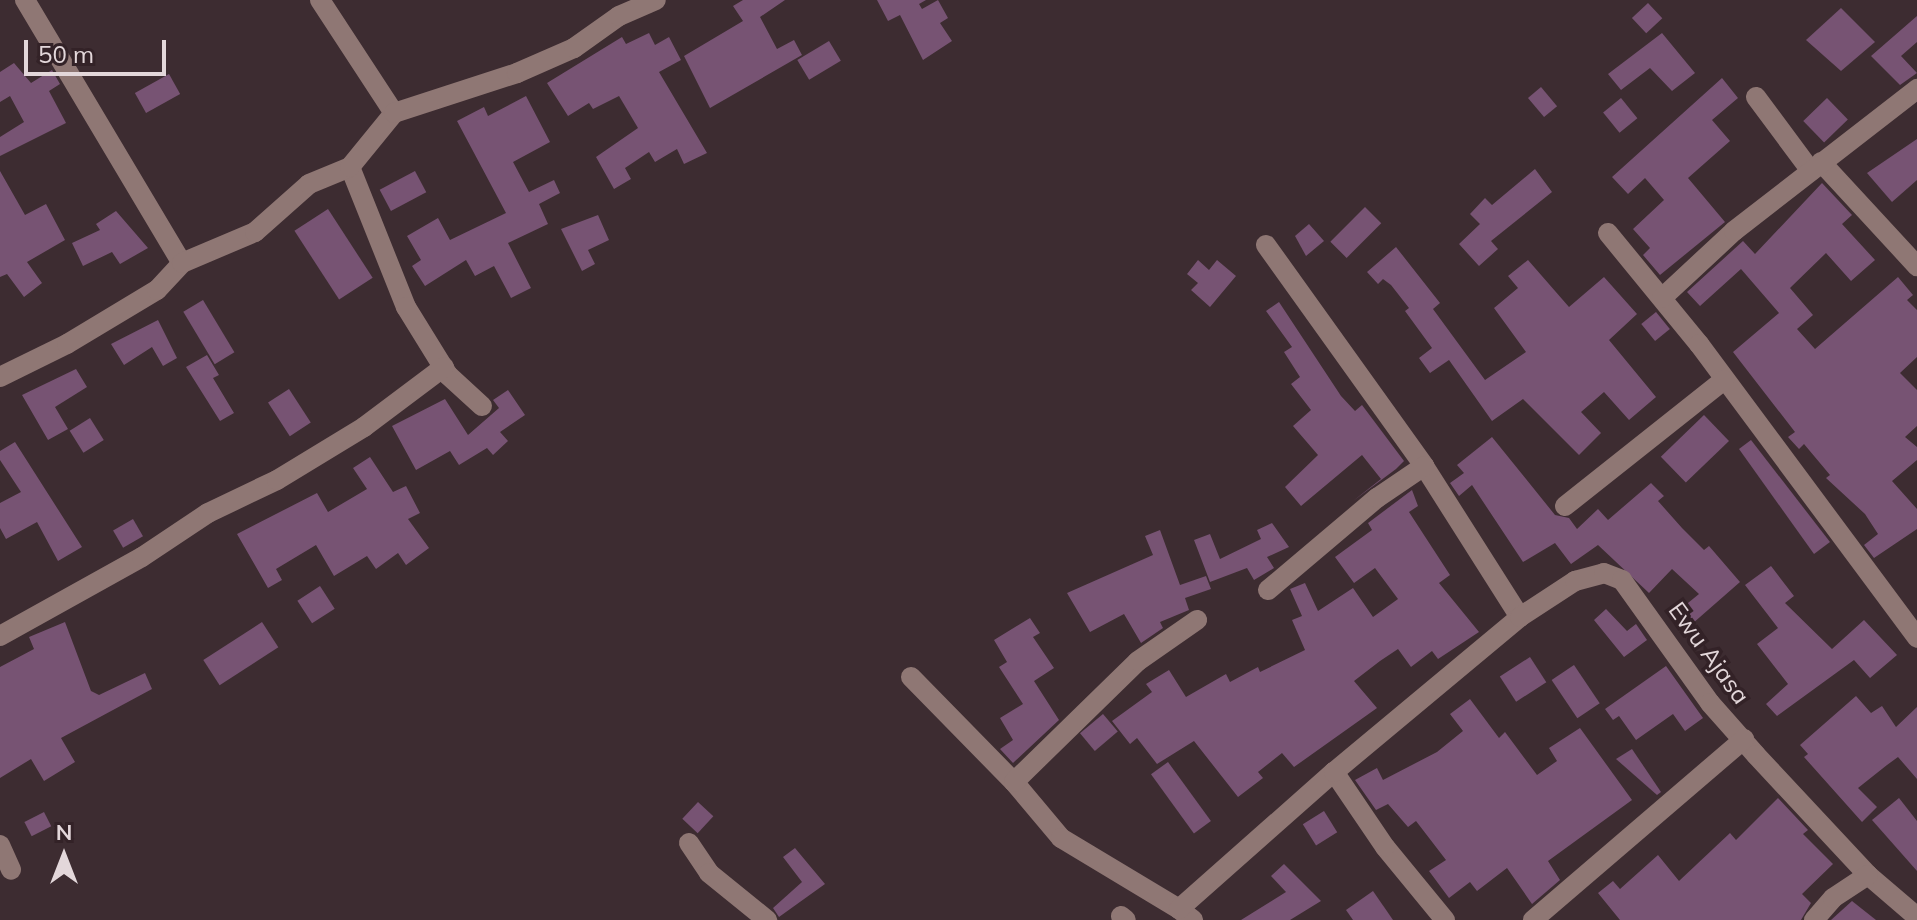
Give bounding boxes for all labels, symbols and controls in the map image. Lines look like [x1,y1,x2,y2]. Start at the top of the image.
scale bar [28,24,170,74]
text: 50 m [38,39,94,69]
street label: Ewu Ajasa [1662,596,1756,710]
north arrow [24,816,104,896]
text: N [56,818,72,846]

